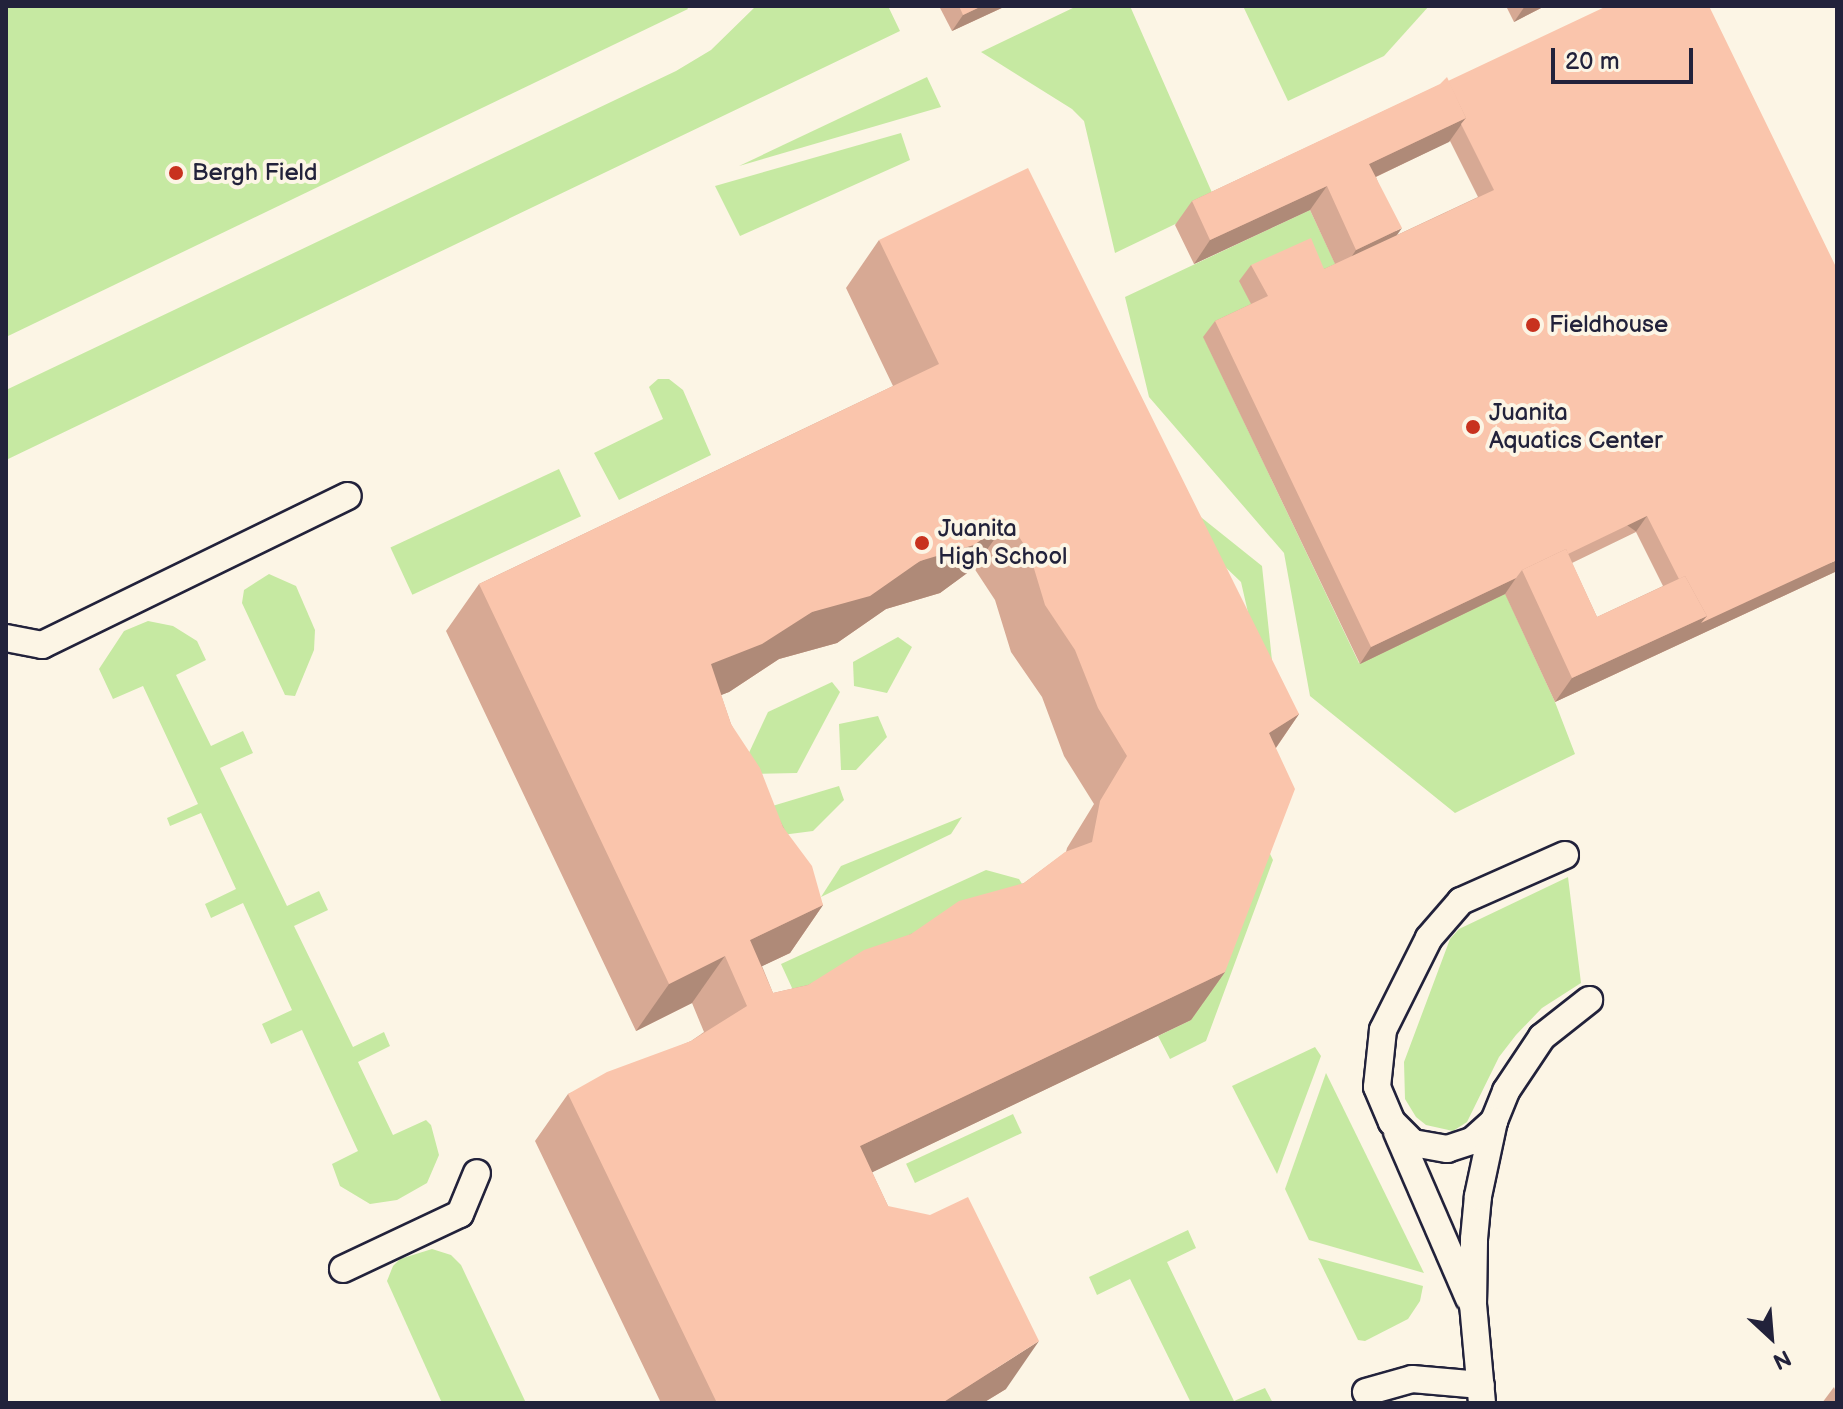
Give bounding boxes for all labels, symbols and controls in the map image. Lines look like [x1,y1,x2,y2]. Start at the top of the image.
scale bar [1555,32,1697,82]
text: 20 m [1565,47,1620,76]
place label: Bergh Field [192,159,318,187]
marker: Bergh Field [167,164,185,182]
place label: Fieldhouse [1549,311,1668,339]
marker: Fieldhouse [1524,316,1542,334]
place label: Juanita Aquatics Center [1489,399,1663,455]
marker: Juanita Aquatics Center [1464,418,1482,436]
place label: Juanita High School [938,515,1068,571]
marker: Juanita High School [913,534,931,552]
north arrow [1731,1297,1811,1377]
text: N [1768,1343,1795,1375]

